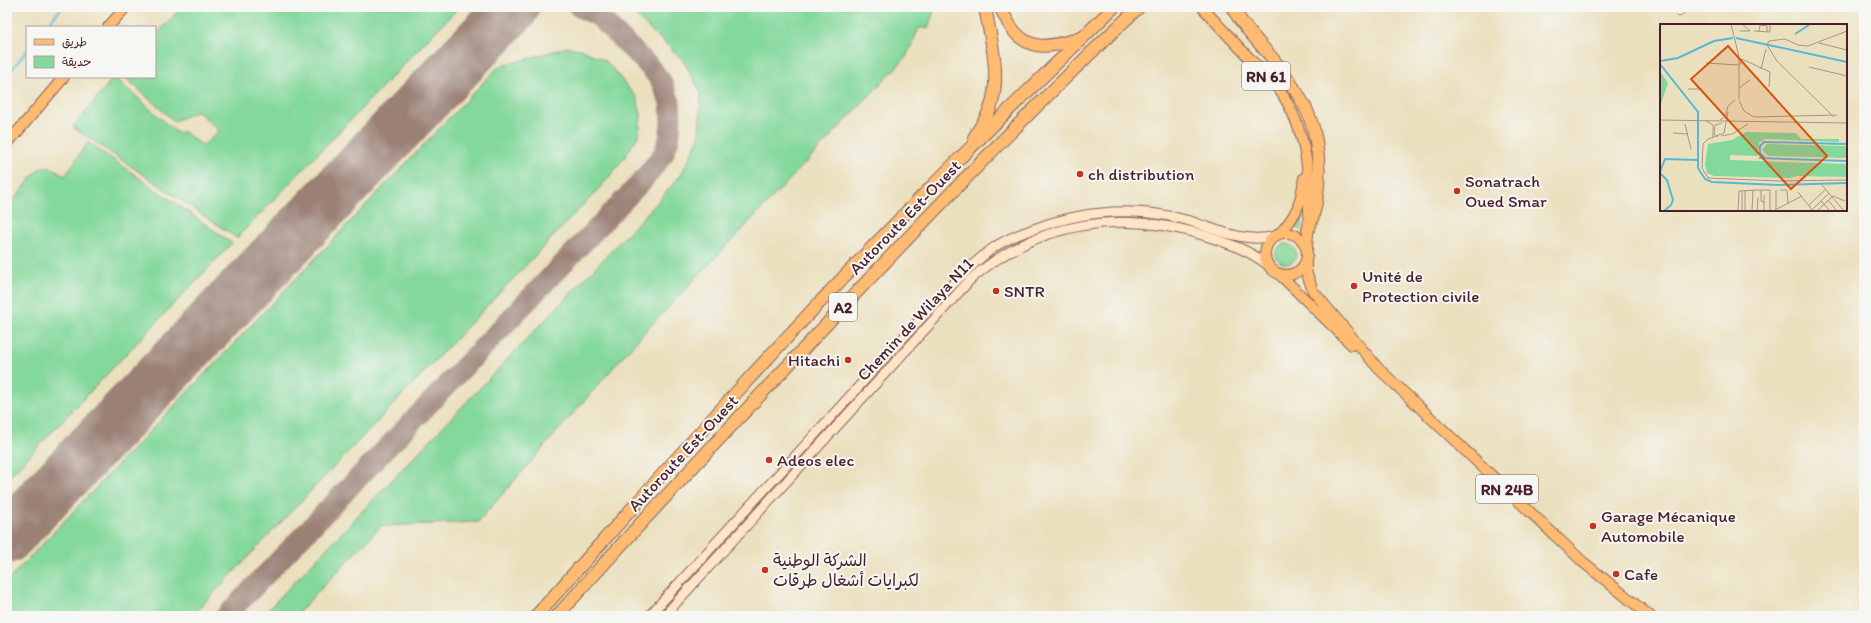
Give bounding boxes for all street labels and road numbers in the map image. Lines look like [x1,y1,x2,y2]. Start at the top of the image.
road number: RN 61 [1242,62,1290,90]
street label: Autoroute Est-Ouest [845,155,965,279]
street label: Chemin de Wilaya N11 [853,253,977,385]
road number: A2 [829,293,857,321]
street label: Autoroute Est-Ouest [624,391,742,515]
road number: RN 24B [1476,475,1538,503]

